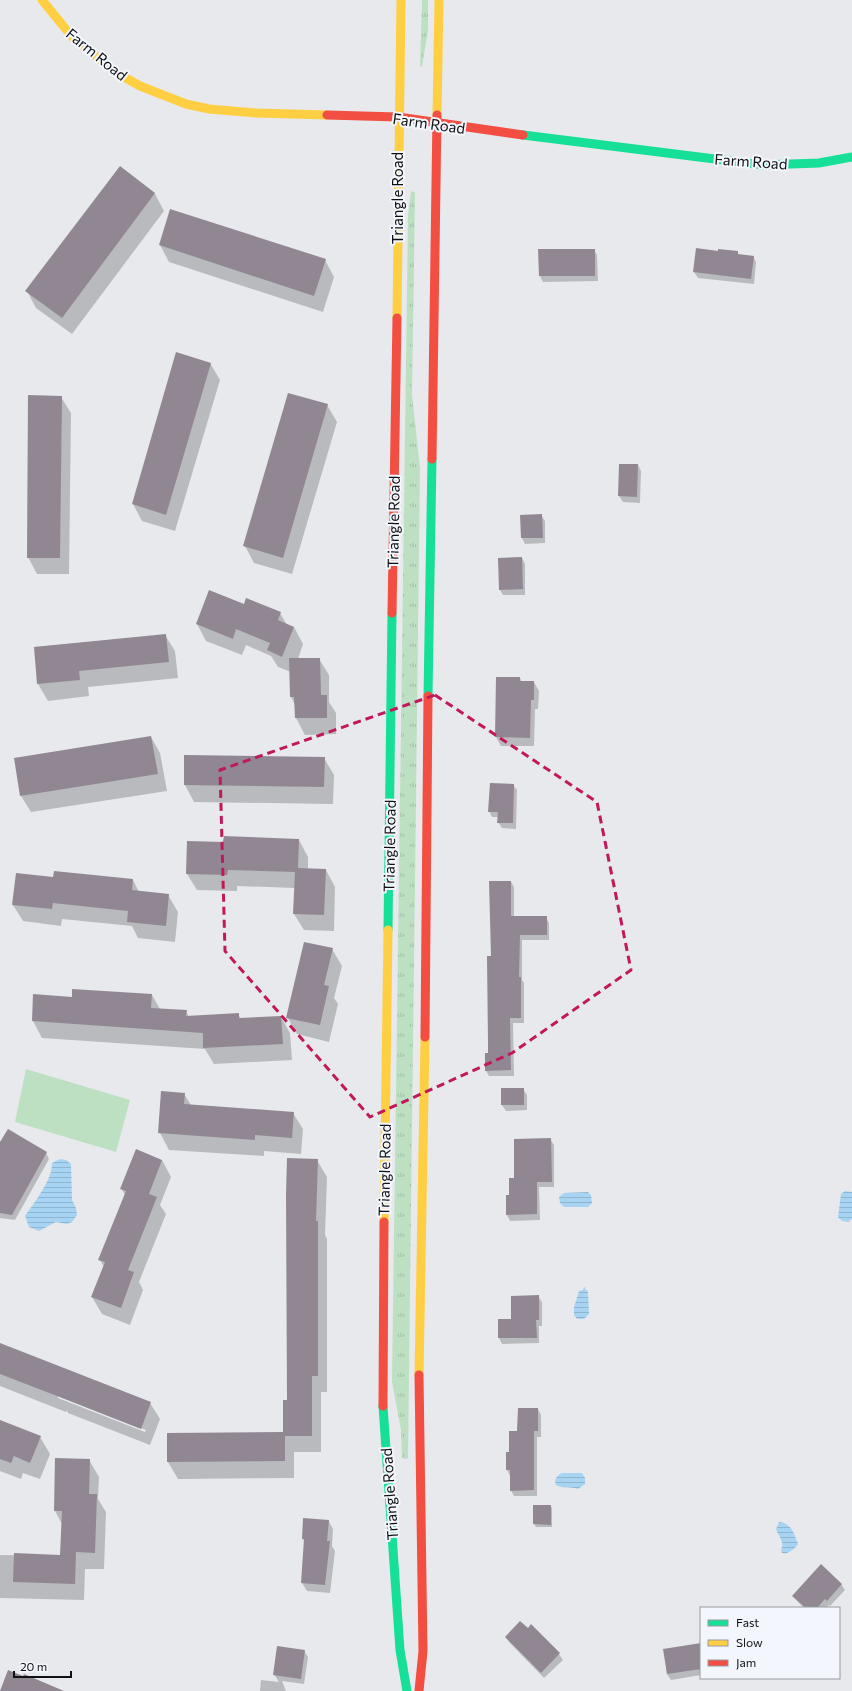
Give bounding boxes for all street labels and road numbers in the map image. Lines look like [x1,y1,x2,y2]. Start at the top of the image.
street label: Farm Road [63,24,131,84]
street label: Farm Road [392,109,466,137]
street label: Farm Road [714,149,788,173]
street label: Triangle Road [388,152,406,244]
street label: Triangle Road [383,476,403,568]
street label: Triangle Road [379,800,399,892]
street label: Triangle Road [374,1124,394,1216]
street label: Triangle Road [377,1447,401,1541]

